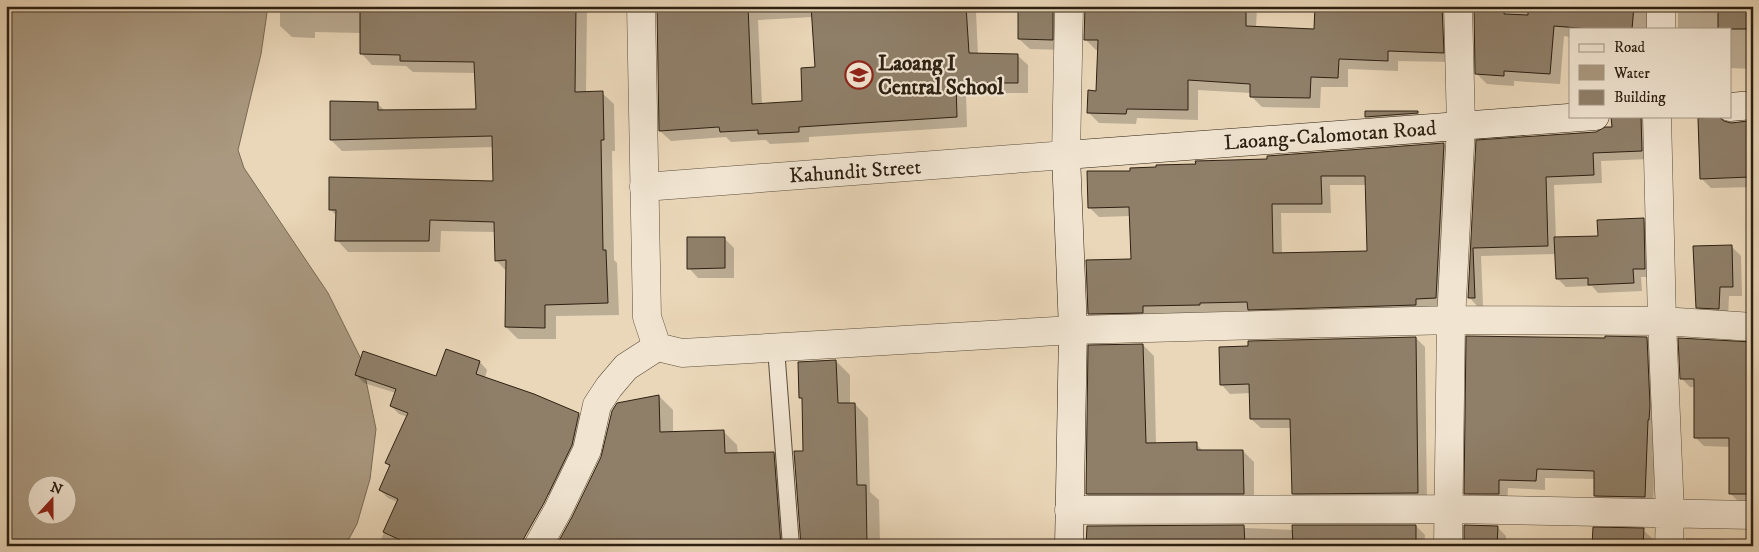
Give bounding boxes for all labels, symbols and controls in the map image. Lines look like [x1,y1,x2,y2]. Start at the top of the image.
legend [1569,28,1732,118]
text: Road [1614,38,1646,57]
place label: Laoang I Central School [878,51,1004,101]
school or university icon: Laoang I Central School [844,60,874,90]
text: Water [1613,64,1650,83]
text: Building [1614,88,1666,107]
street label: Laoang-Calomotan Road [1223,116,1438,156]
street label: Kahundit Street [788,154,922,190]
north arrow [28,474,78,524]
text: N [48,478,65,499]

